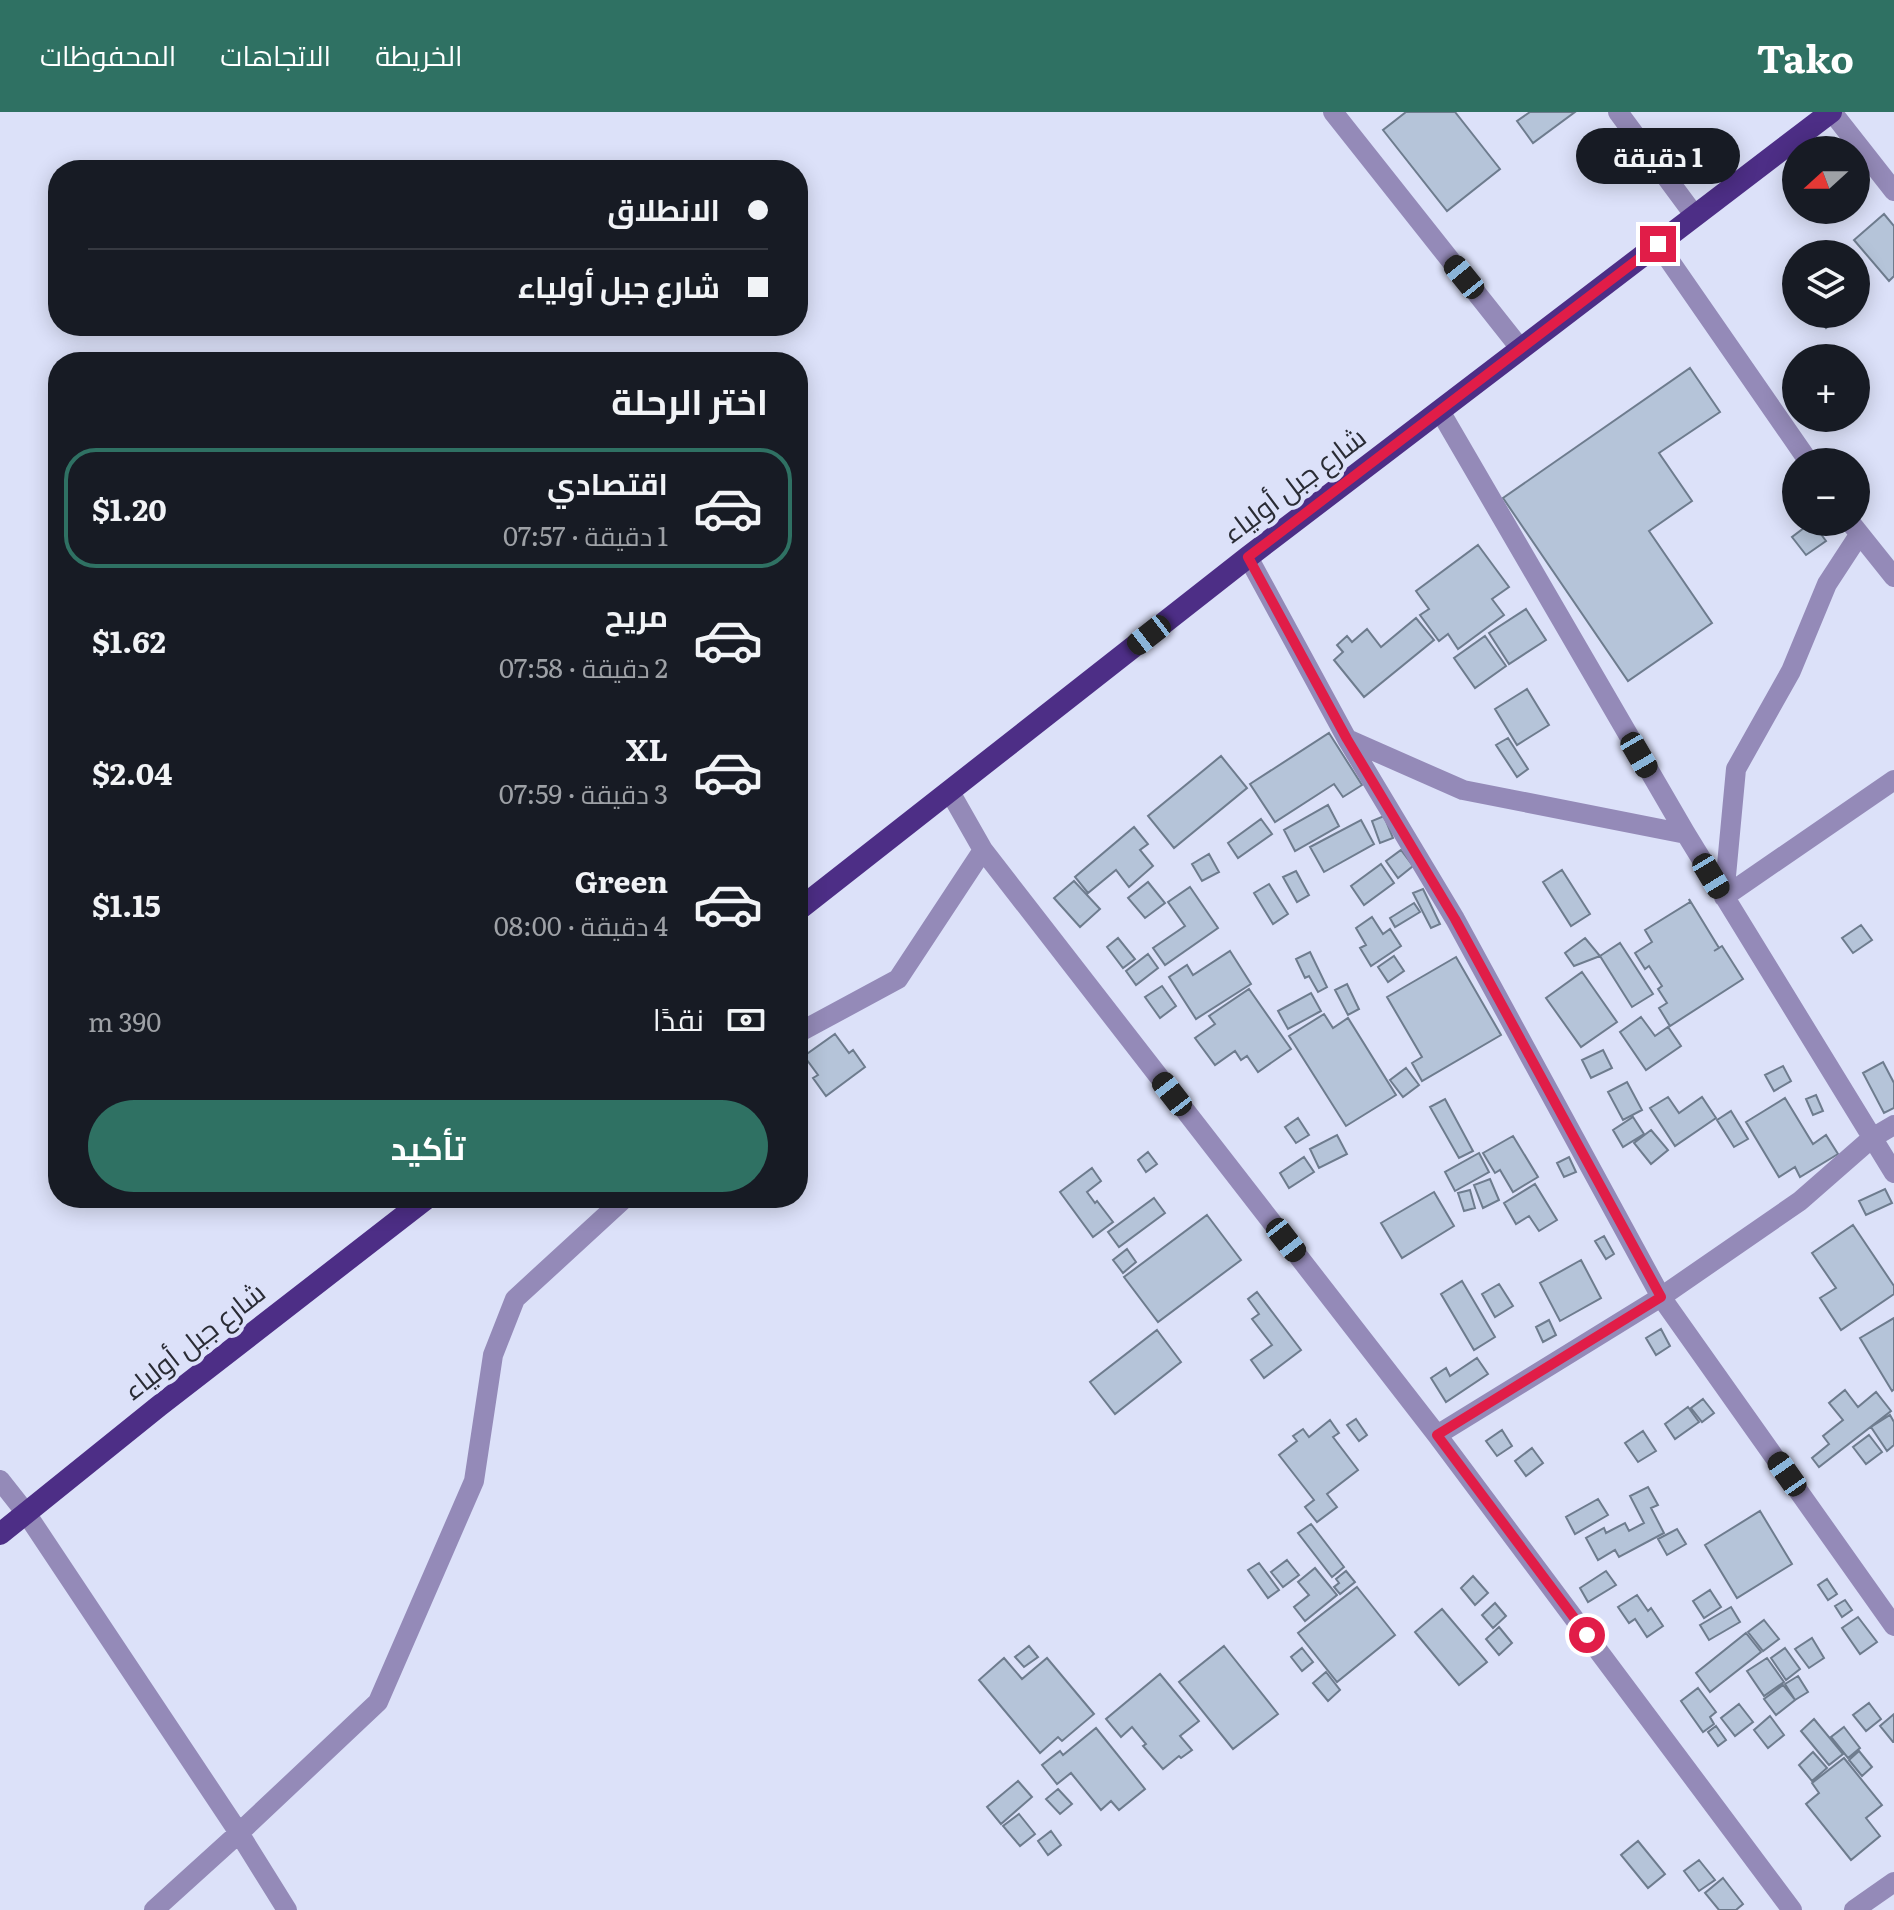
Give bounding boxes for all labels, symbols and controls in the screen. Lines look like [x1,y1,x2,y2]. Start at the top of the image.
text: Tako [1757,28,1854,85]
text: المحفوظات [40,33,176,75]
text: الاتجاهات [220,33,331,75]
text: الخريطة [375,33,463,75]
callout: 1 دقيقة [1576,128,1740,184]
text: 1 دقيقة [1613,136,1703,175]
north arrow [1782,136,1870,224]
map controls [1782,136,1870,536]
text: الانطلاق [607,186,720,230]
route end [1640,226,1676,262]
button: layers [1782,240,1870,328]
car [1440,251,1488,303]
text: شارع جبل أولياء [518,263,720,307]
button: + [1782,344,1870,432]
text: اختر الرحلة [611,373,768,426]
street label: شارع جبل أولياء [1212,415,1374,552]
button: − [1782,448,1870,536]
text: اقتصادي [547,460,668,504]
icon: car [692,472,764,544]
text: $1.20 [92,486,167,530]
text: 1 دقيقة · 07:57 [503,515,668,554]
text: مريح [605,592,668,636]
icon: car [692,604,764,676]
car [1123,611,1175,659]
text: $1.62 [92,618,166,662]
text: 2 دقيقة · 07:58 [499,647,668,686]
text: XL [626,726,668,770]
car [1617,728,1661,782]
icon: car [692,736,764,808]
text: $2.04 [92,750,172,794]
text: 3 دقيقة · 07:59 [499,773,668,812]
car [1688,849,1734,903]
text: Green [575,858,668,902]
icon: car [692,868,764,940]
text: $1.15 [92,882,161,926]
text: 4 دقيقة · 08:00 [494,905,668,944]
text: نقدًا [653,996,704,1040]
icon: cash [724,998,768,1042]
text: 390 m [88,1001,161,1040]
car [1148,1068,1196,1120]
button: تأكيد [88,1100,768,1192]
car [1262,1214,1310,1266]
street label: شارع جبل أولياء [112,1270,273,1409]
car [1763,1447,1811,1501]
route start [1569,1617,1605,1653]

